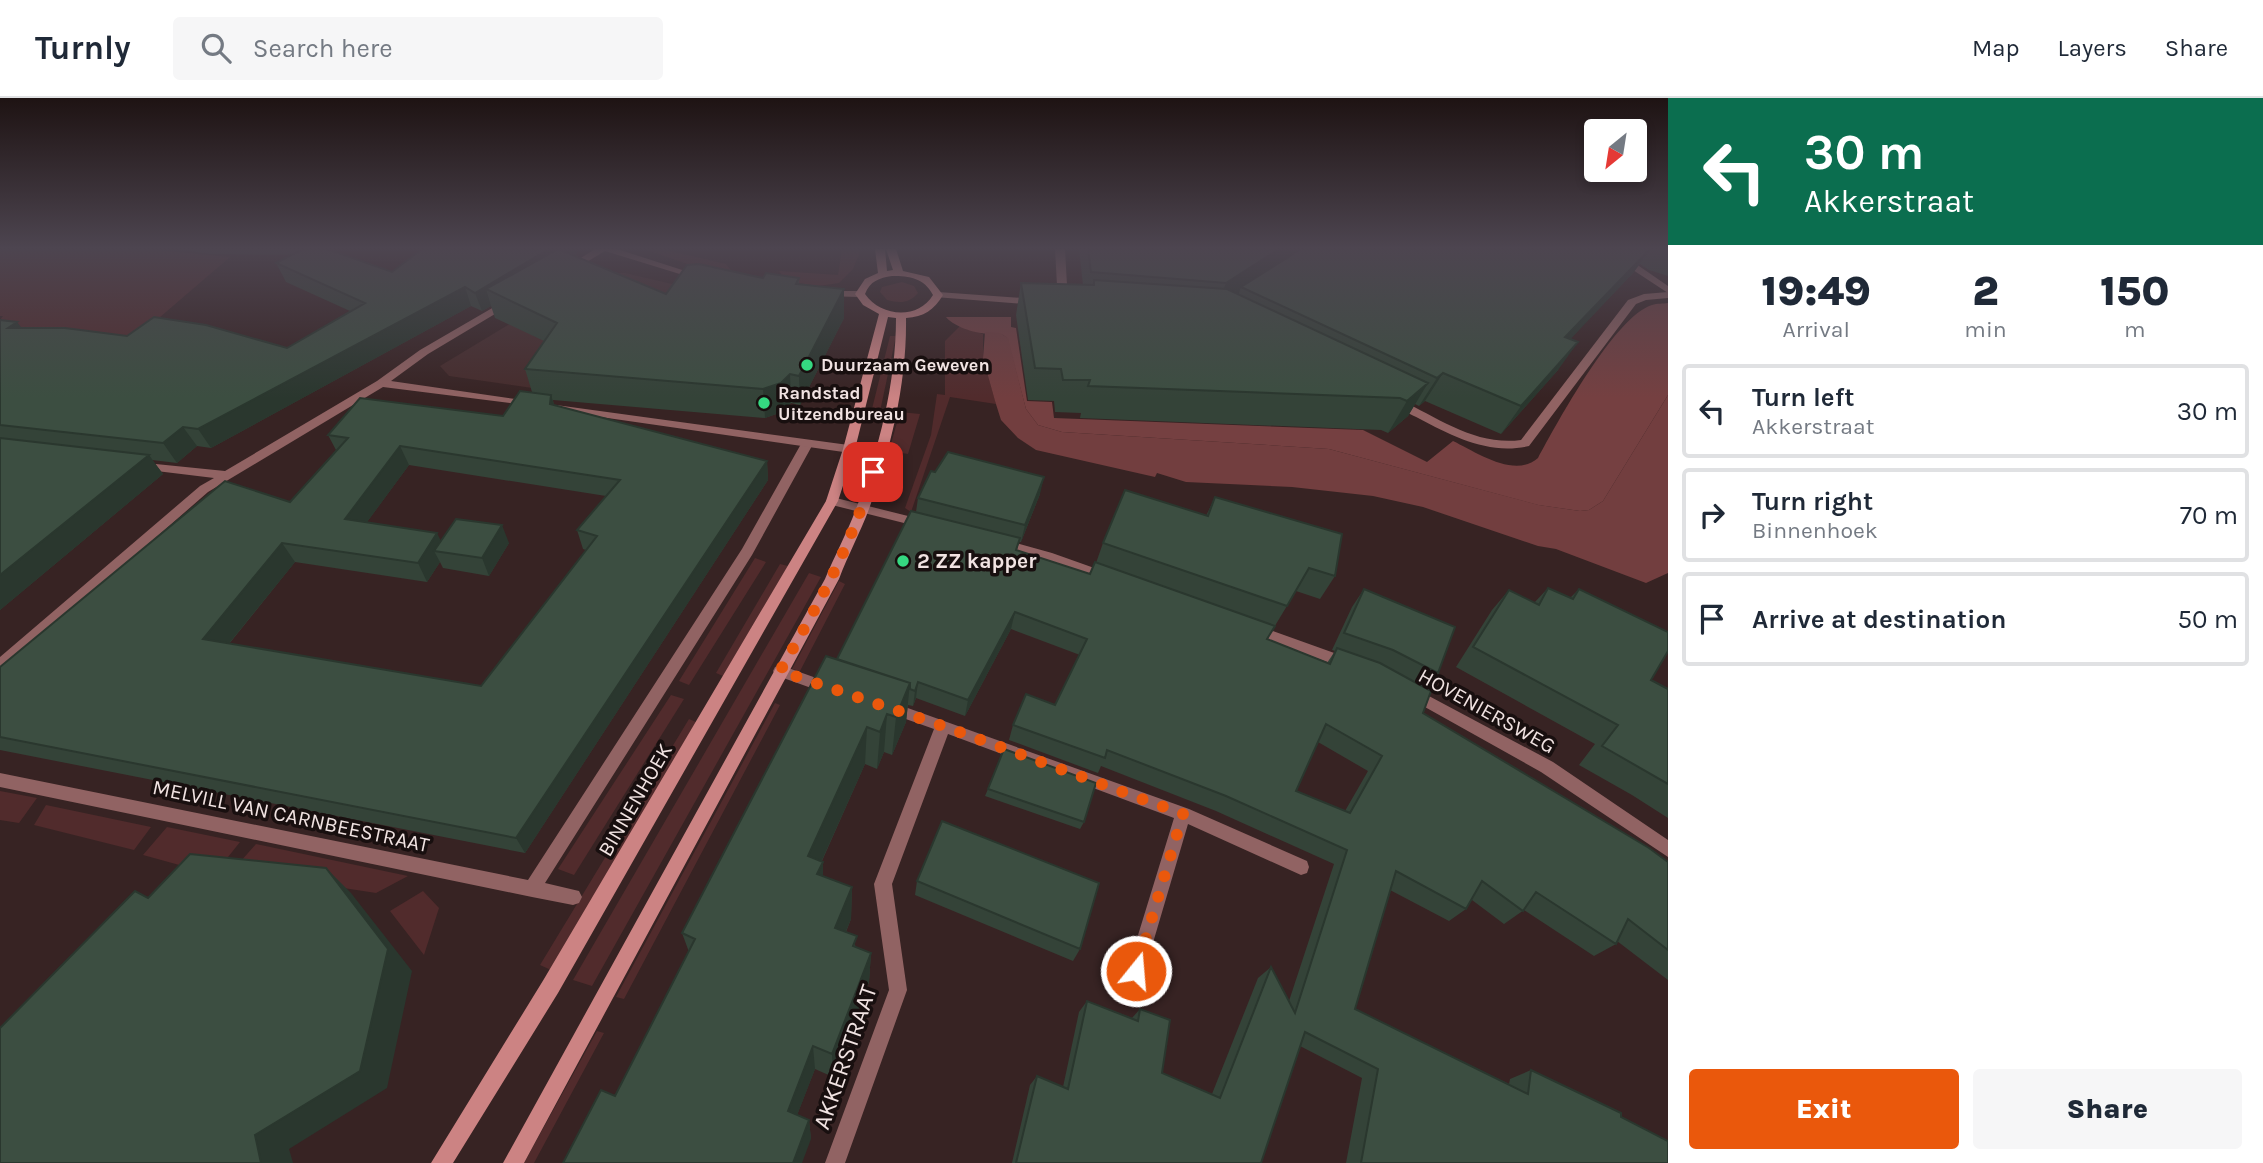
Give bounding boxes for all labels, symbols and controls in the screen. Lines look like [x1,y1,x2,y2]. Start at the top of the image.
search box [173,17,663,80]
text: Turnly [35,29,131,67]
icon: search [197,29,235,67]
text: Search here [253,33,393,64]
text: Map [1972,34,2020,62]
text: Layers [2058,34,2127,62]
text: Share [2165,34,2228,62]
north arrow [1584,119,1647,182]
map controls [1584,119,1647,182]
text: 30 m [1804,124,1924,181]
icon: left [1689,126,1780,217]
text: Akkerstraat [1804,183,1974,220]
text: 19:49 [1761,266,1871,316]
text: 2 [1972,266,1999,316]
text: 150 [2100,266,2170,316]
text: Arrival [1783,316,1850,343]
text: min [1964,316,2007,343]
text: m [2124,316,2146,343]
place label: Duurzaam Geweven [821,354,990,376]
marker: Duurzaam Geweven [799,357,815,373]
place label: Randstad Uitzendbureau [778,382,905,425]
text: Turn left [1752,382,1854,413]
icon: left [1693,392,1731,430]
marker: Randstad Uitzendbureau [756,395,772,411]
text: 30 m [2177,396,2238,427]
text: Akkerstraat [1752,413,1874,440]
pin [843,442,903,502]
icon: arrive [854,453,892,491]
text: Turn right [1752,486,1873,517]
icon: right [1693,496,1731,534]
text: 70 m [2180,500,2238,531]
text: Binnenhoek [1752,517,1878,544]
place label: 2 ZZ kapper [917,549,1037,573]
marker: 2 ZZ kapper [895,553,911,569]
icon: arrive [1693,600,1731,638]
text: Arrive at destination [1752,604,2006,635]
text: 50 m [2177,604,2238,635]
street label: HOVENIERSWEG [1414,663,1560,759]
street label: BINNENHOEK [593,739,677,861]
street label: MELVILL VAN CARNBEESTRAAT [151,775,432,857]
position arrow [1099,934,1173,1008]
street label: AKKERSTRAAT [807,981,883,1133]
button: Exit [1689,1069,1959,1149]
button: Share [1973,1069,2242,1149]

